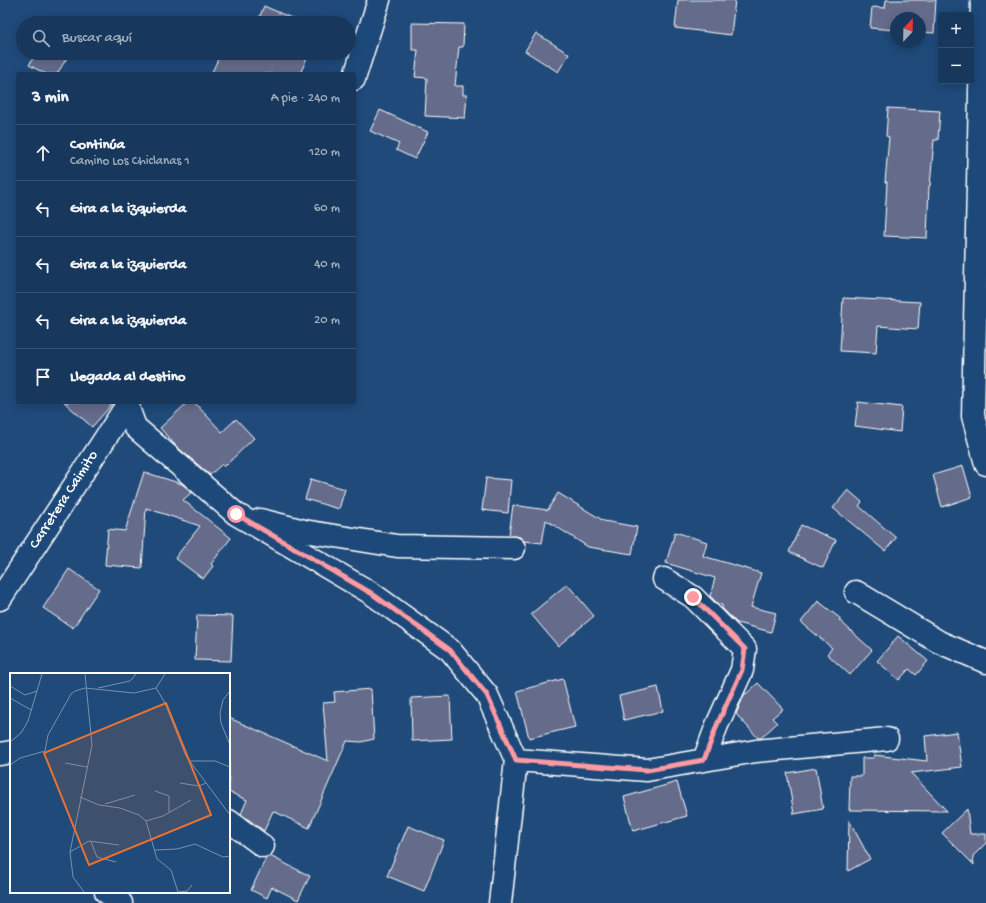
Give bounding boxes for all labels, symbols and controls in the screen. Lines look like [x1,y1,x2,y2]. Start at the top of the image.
north arrow [890,12,926,48]
map controls [938,12,974,84]
button: + [938,12,974,48]
search box [16,16,356,60]
icon: search [30,27,52,49]
text: Buscar aquí [62,29,132,47]
button: − [938,48,974,84]
text: 3 min [32,88,69,108]
text: A pie · 240 m [271,91,340,106]
text: Continúa [70,136,125,154]
icon: ahead [32,142,54,164]
text: 120 m [309,145,340,160]
text: Camino Los Chiclanas 1 [70,154,190,169]
icon: left [32,198,54,220]
text: Gira a la izquierda [70,200,186,218]
text: 60 m [314,201,340,216]
icon: left [32,254,54,276]
text: Gira a la izquierda [70,256,186,274]
text: 40 m [314,257,340,272]
icon: left [32,310,54,332]
text: Gira a la izquierda [70,312,186,330]
text: 20 m [314,313,340,328]
icon: arrive [32,366,54,388]
text: Llegada al destino [70,368,186,386]
street label: Carretera Caimito [26,447,103,552]
route start [227,505,245,523]
route end [684,588,702,606]
inset map [10,673,230,893]

